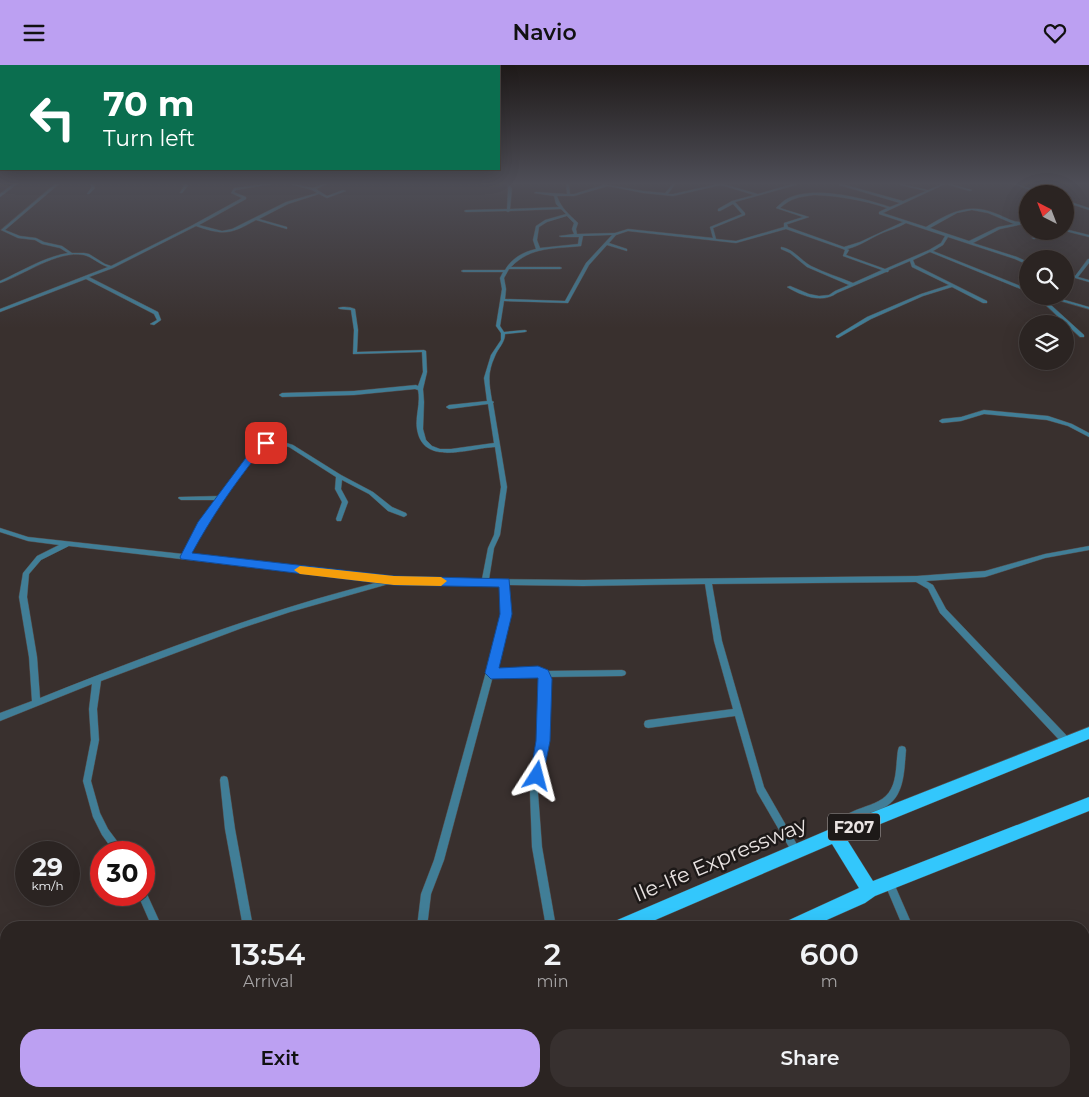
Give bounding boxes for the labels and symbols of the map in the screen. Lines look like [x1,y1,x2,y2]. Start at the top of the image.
north arrow [1019,185,1074,240]
pin [245,422,287,464]
position arrow [510,749,562,801]
street label: Ile-Ife Expressway [629,811,811,907]
road number: F207 [828,814,880,841]
speed limit sign: 30 [90,841,155,906]

